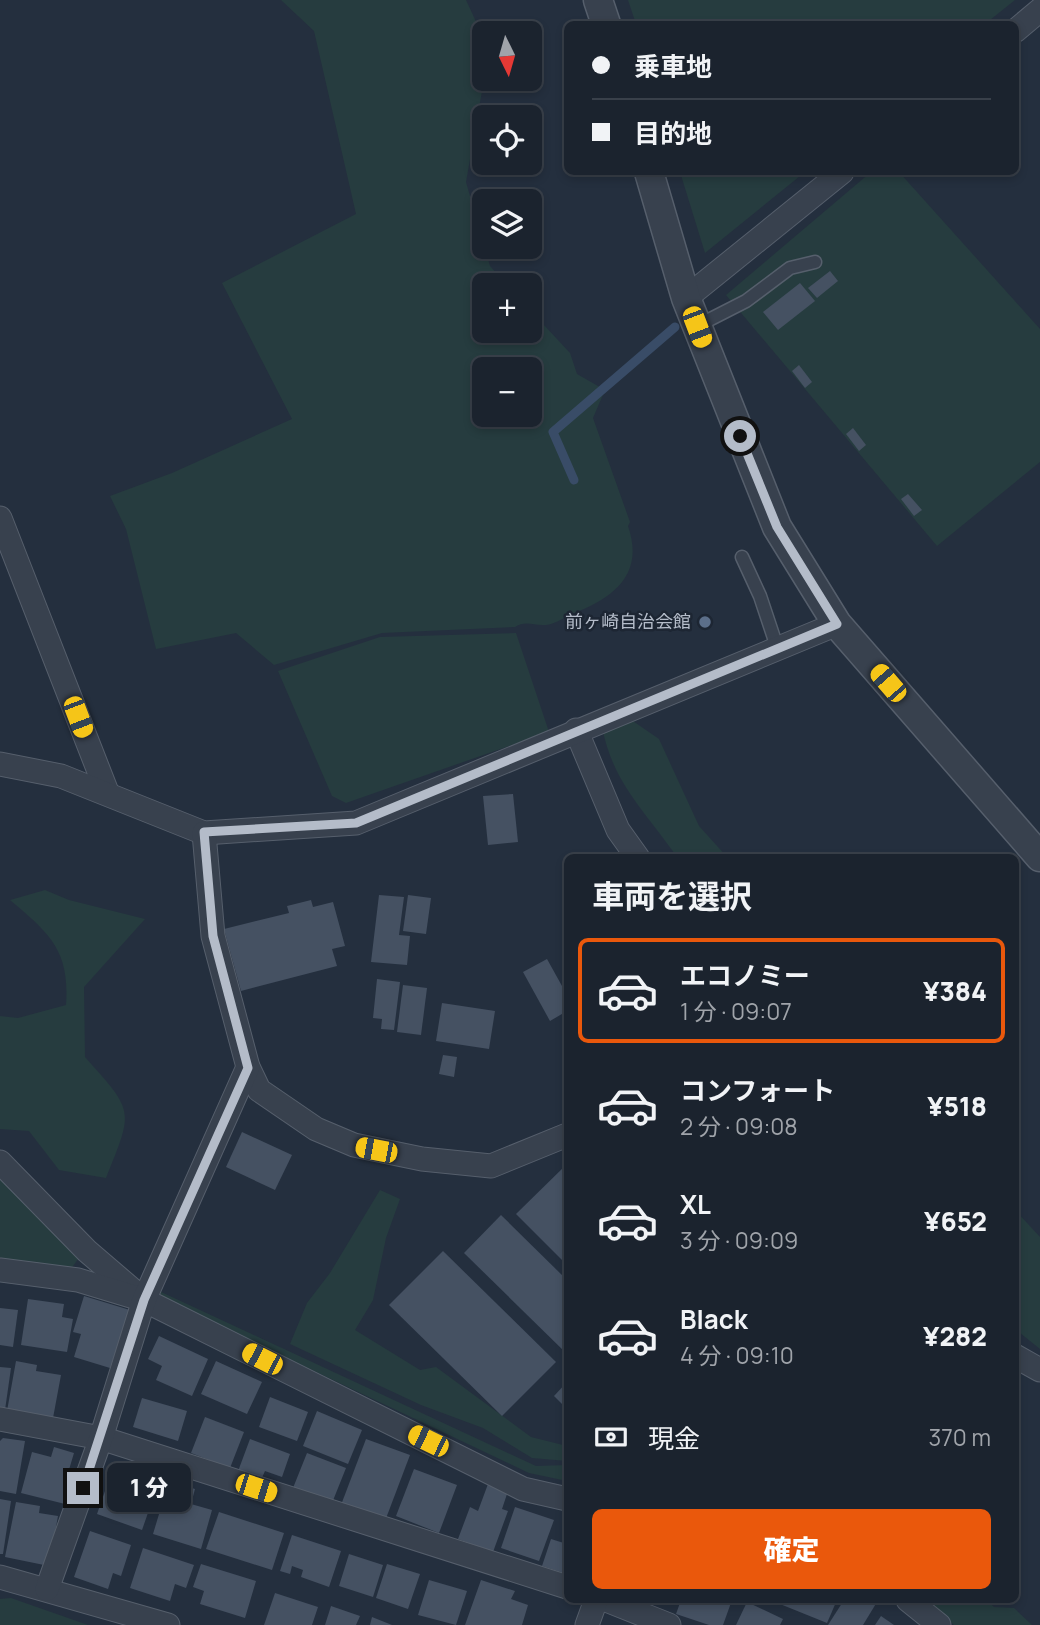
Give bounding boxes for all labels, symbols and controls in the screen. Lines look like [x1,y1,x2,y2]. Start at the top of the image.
north arrow [472,21,542,91]
map controls [472,21,542,427]
text: 乗車地 [634,48,712,84]
button: locate [472,105,542,175]
text: 目的地 [634,115,712,151]
button: layers [472,189,542,259]
button: + [472,273,542,343]
car [680,304,715,350]
button: − [472,357,542,427]
route start [724,420,756,452]
place label: 前ヶ崎自治会館 [565,609,691,633]
marker: 前ヶ崎自治会館 [697,614,713,630]
car [867,660,910,706]
car [61,694,96,740]
text: 車両を選択 [592,874,752,918]
text: エコノミー [680,957,810,993]
icon: car [596,959,659,1022]
text: ¥384 [923,973,987,1009]
text: 1 分 · 09:07 [680,995,792,1027]
text: コンフォート [680,1072,835,1108]
icon: car [596,1074,659,1137]
text: ¥518 [927,1088,987,1124]
text: 2 分 · 09:08 [680,1110,798,1142]
car [354,1136,399,1164]
text: XL [680,1186,711,1222]
icon: car [596,1189,659,1252]
text: ¥652 [924,1203,987,1239]
text: 3 分 · 09:09 [680,1224,798,1256]
text: Black [680,1301,748,1337]
icon: car [596,1304,659,1367]
text: ¥282 [923,1318,987,1354]
text: 4 分 · 09:10 [680,1339,794,1371]
car [239,1340,286,1378]
icon: cash [592,1418,630,1456]
text: 現金 [648,1420,700,1456]
text: 370 m [929,1421,991,1453]
car [405,1422,452,1460]
callout: 1 分 [108,1464,192,1512]
text: 1 分 [130,1471,168,1503]
route end [67,1472,99,1504]
car [233,1472,280,1504]
button: 確定 [592,1509,991,1589]

